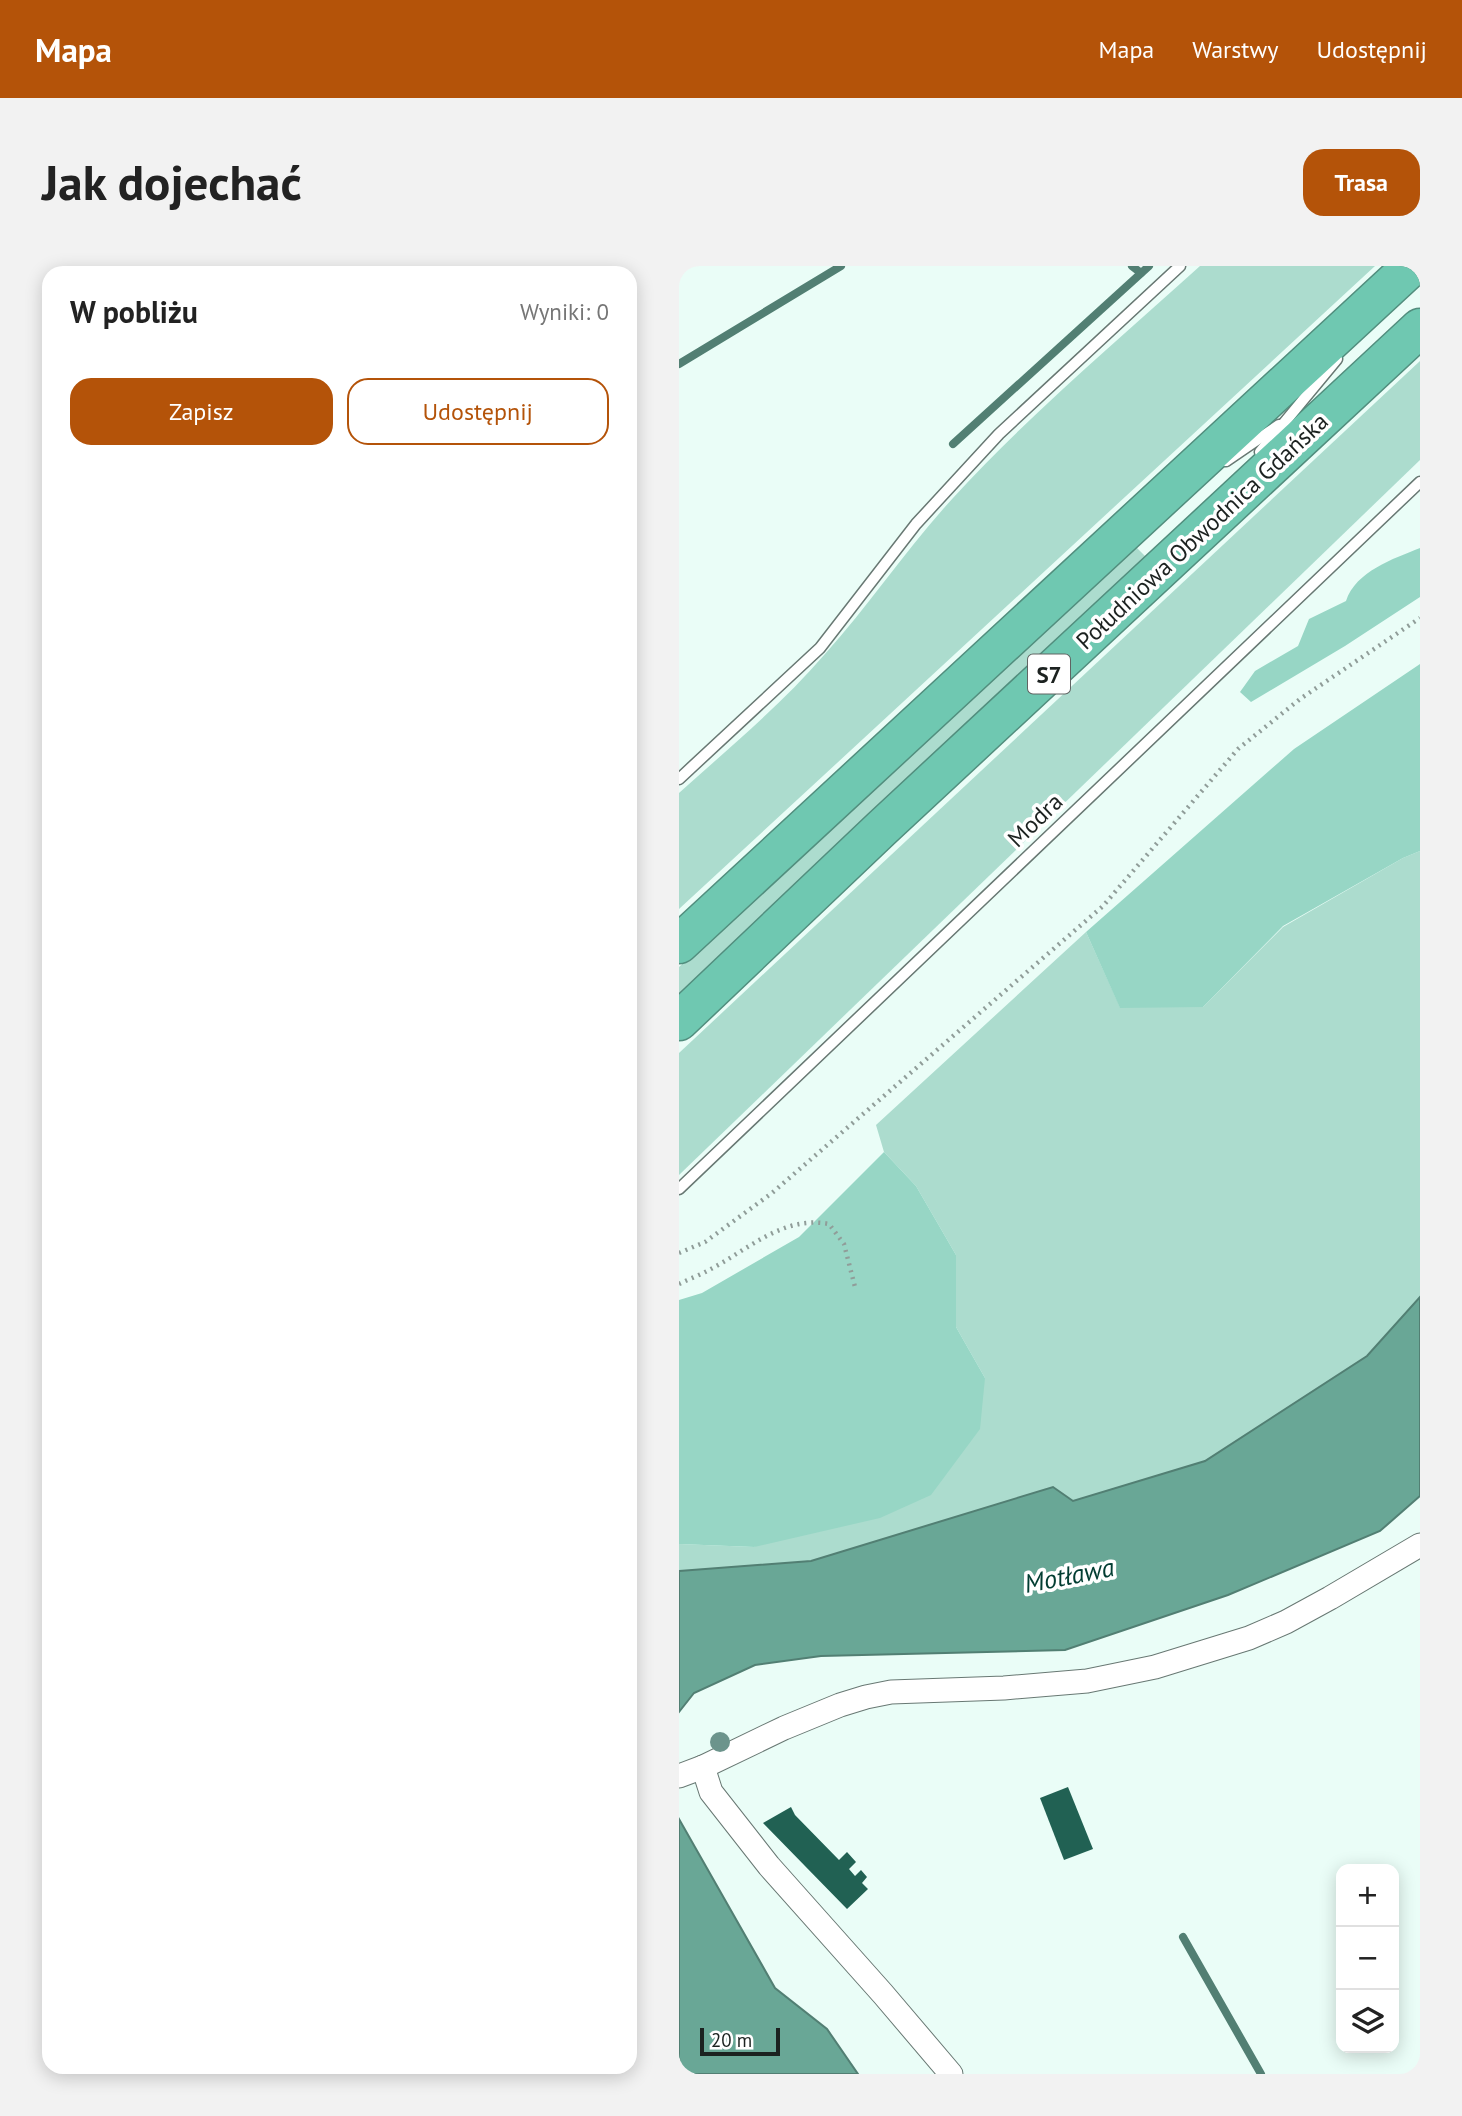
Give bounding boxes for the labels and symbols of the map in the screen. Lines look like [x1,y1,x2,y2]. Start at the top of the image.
street label: Południowa Obwodnica Gdańska [1069,406,1335,656]
road number: S7 [1028,654,1070,694]
street label: Modra [1001,786,1069,854]
water label: Motława [1021,1550,1117,1600]
scale bar [700,2025,781,2057]

